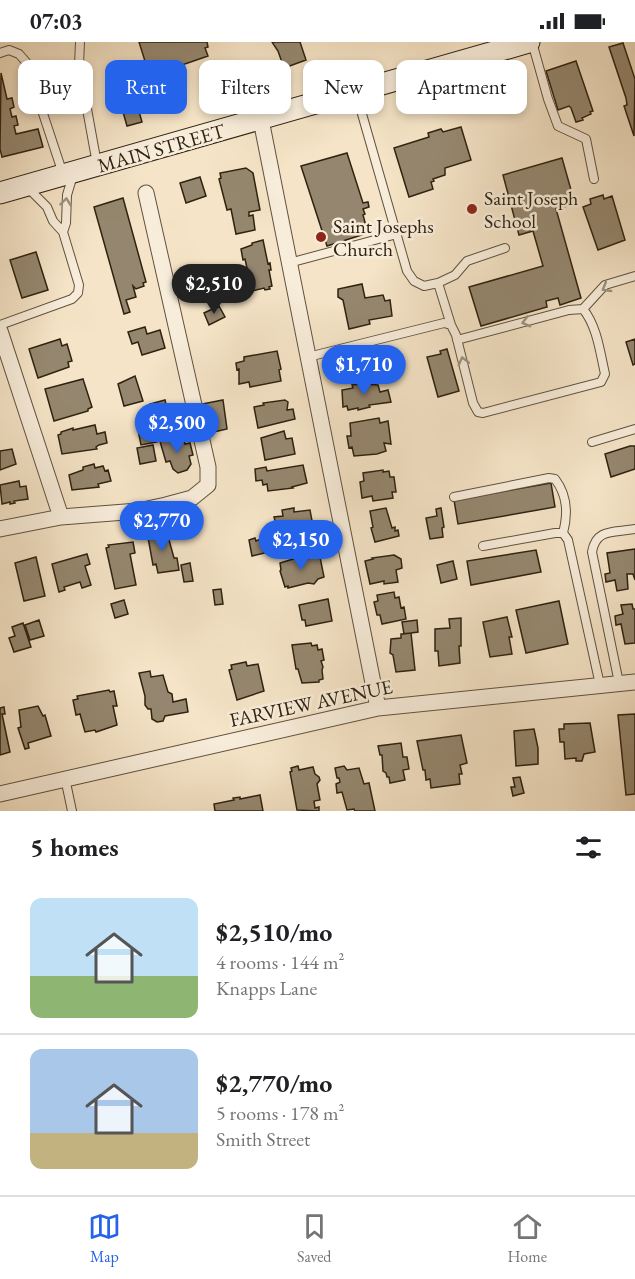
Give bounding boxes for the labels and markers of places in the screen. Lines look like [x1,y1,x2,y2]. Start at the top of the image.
place label: Saint Joseph School [484,185,578,234]
marker: Saint Joseph School [465,202,479,216]
place label: Saint Josephs Church [333,213,434,262]
marker: Saint Josephs Church [314,230,328,244]
pin: $2,510 [165,264,263,315]
pin: $1,710 [315,345,413,396]
pin: $2,500 [128,403,226,454]
pin: $2,770 [113,501,211,552]
pin: $2,150 [252,520,350,571]

